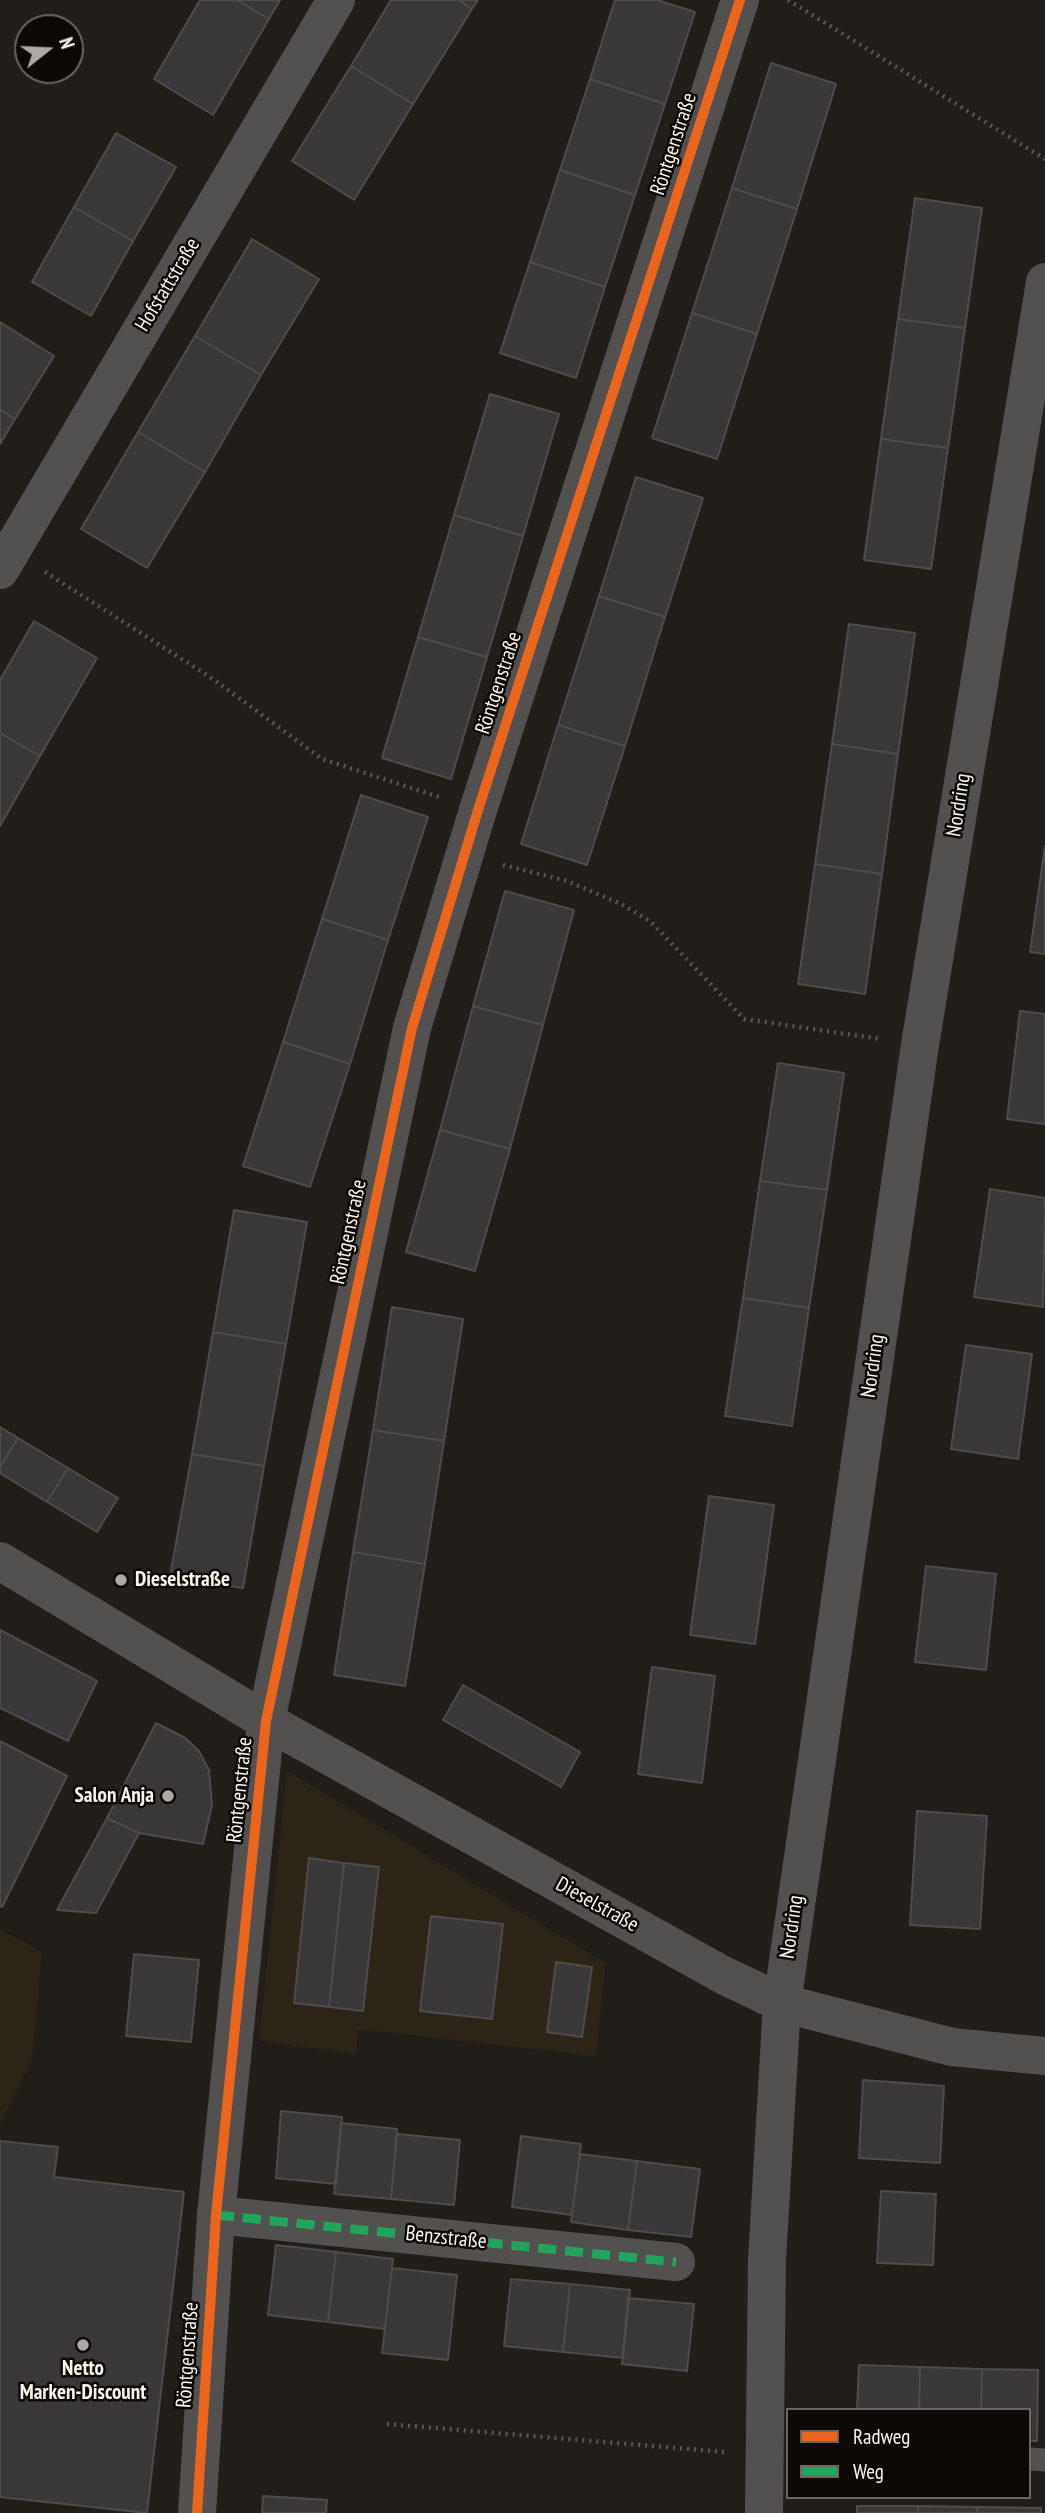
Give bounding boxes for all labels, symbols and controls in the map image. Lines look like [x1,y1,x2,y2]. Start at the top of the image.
north arrow [14,14,84,84]
text: N [54,35,80,52]
street label: Röntgenstraße [646,90,702,198]
street label: Hofstattstraße [130,234,206,336]
street label: Röntgenstraße [471,629,527,737]
street label: Nordring [942,772,976,838]
street label: Röntgenstraße [326,1178,372,1286]
street label: Nordring [856,1333,890,1399]
place label: Dieselstraße [135,1567,230,1593]
marker: Dieselstraße [113,1572,129,1588]
street label: Röntgenstraße [222,1736,258,1844]
place label: Salon Anja [75,1783,154,1809]
marker: Salon Anja [160,1788,176,1804]
street label: Dieselstraße [551,1872,643,1938]
street label: Nordring [775,1894,809,1960]
street label: Benzstraße [404,2221,488,2255]
street label: Röntgenstraße [172,2301,204,2409]
marker: Netto Marken-Discount [75,2337,91,2353]
place label: Netto Marken-Discount [20,2356,146,2406]
legend [786,2408,1031,2499]
text: Radweg [853,2423,910,2450]
text: Weg [853,2458,884,2485]

